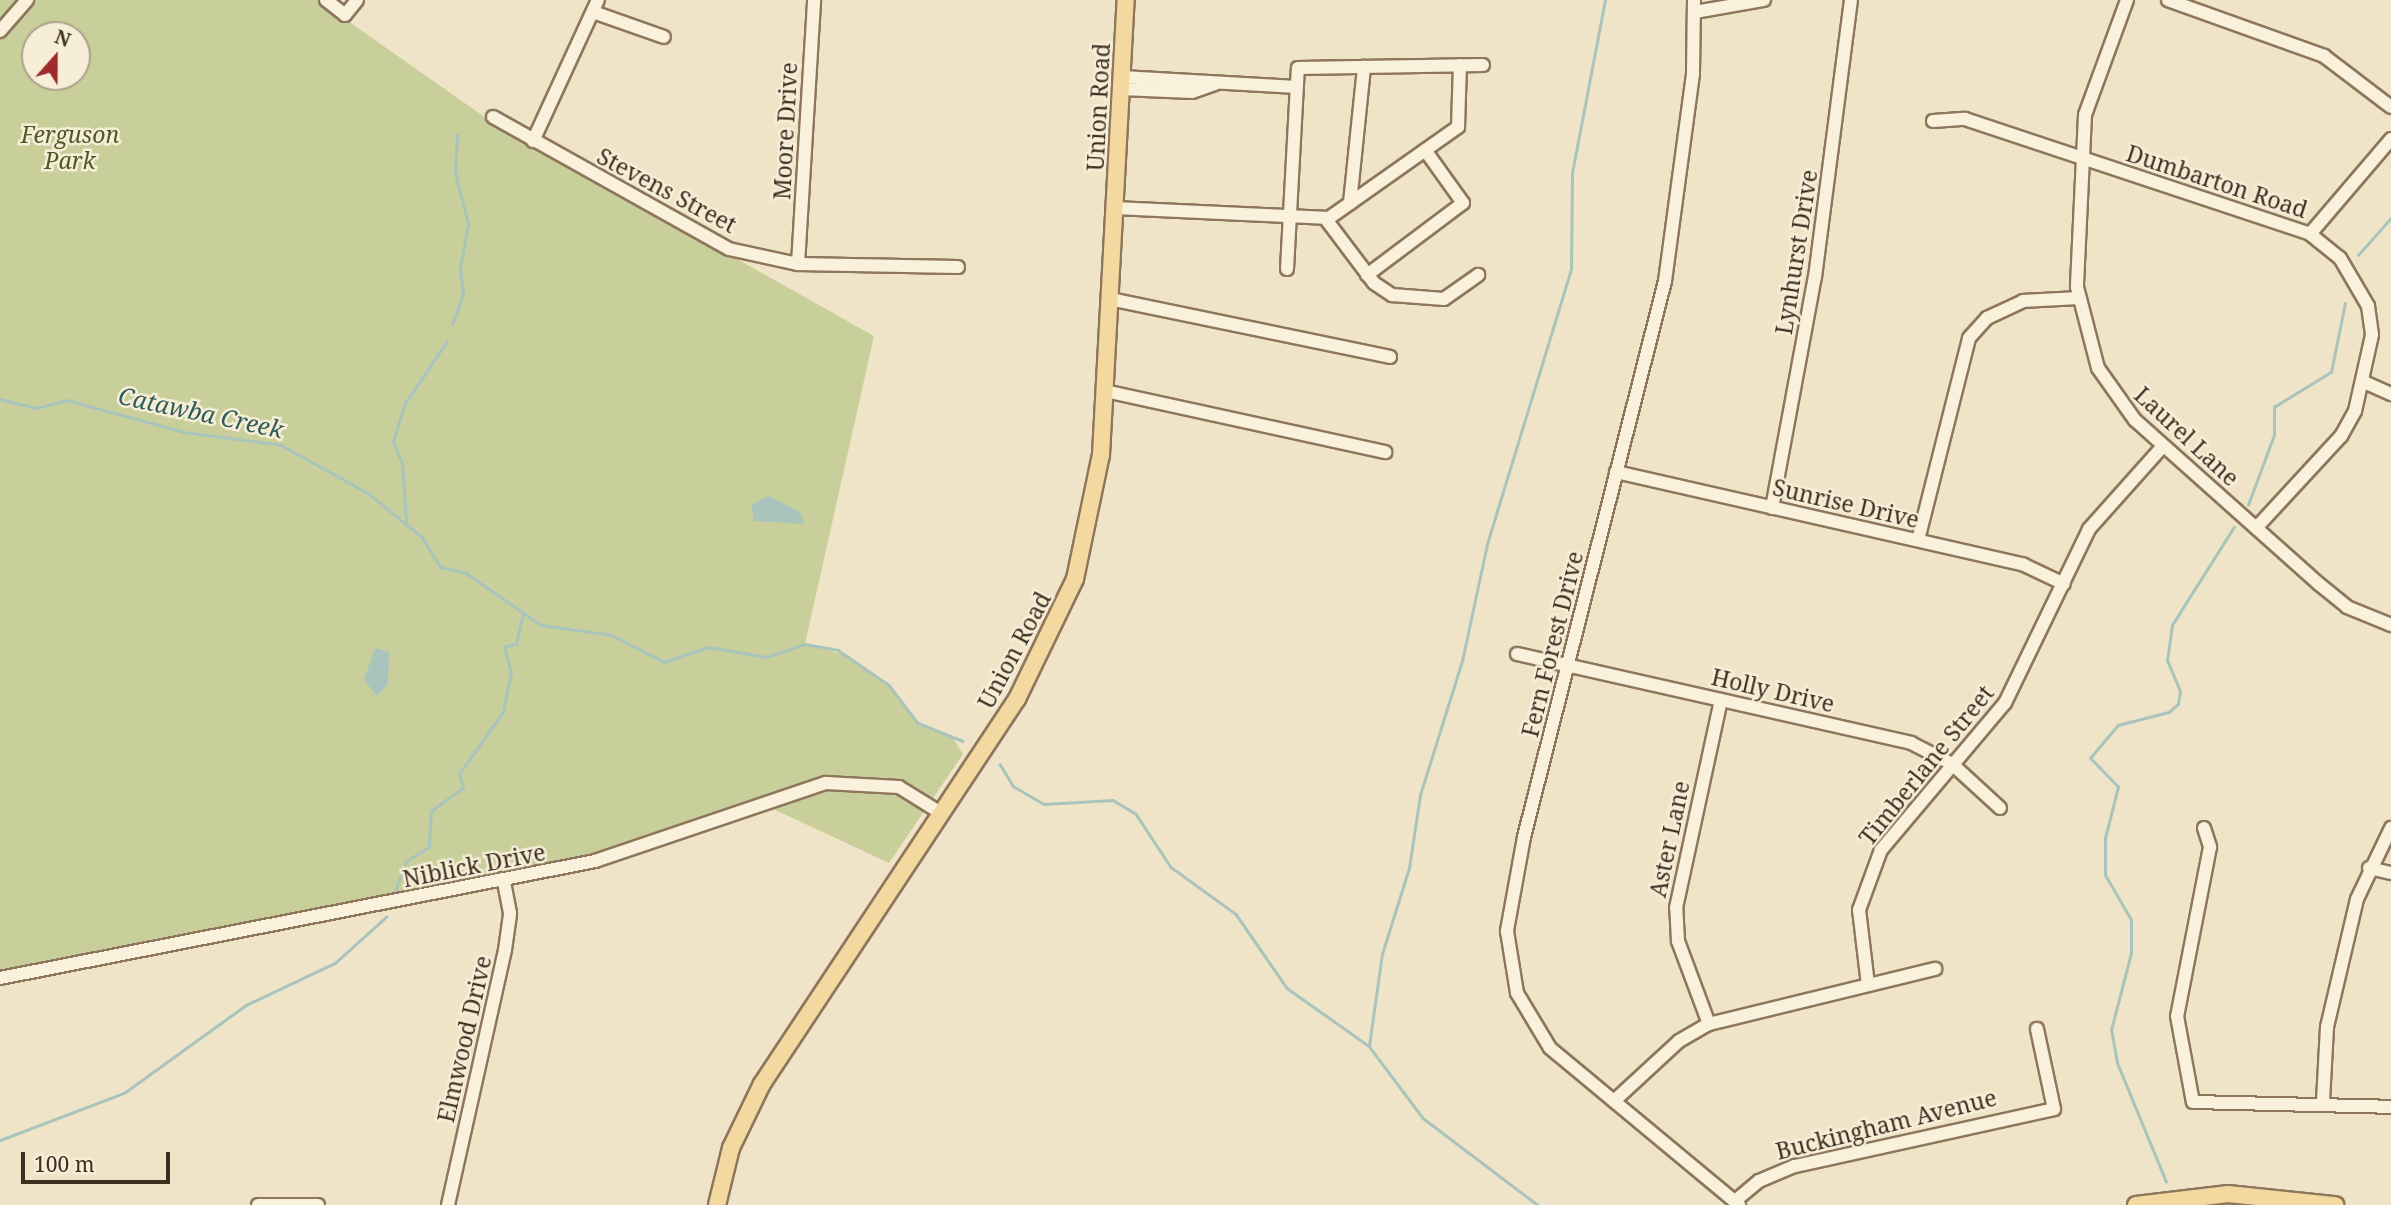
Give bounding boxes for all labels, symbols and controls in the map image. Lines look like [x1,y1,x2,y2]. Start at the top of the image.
north arrow [21,21,91,91]
text: N [51,23,74,53]
street label: Union Road [1081,42,1115,172]
street label: Moore Drive [768,61,802,201]
park label: Ferguson Park [21,120,119,174]
street label: Dumbarton Road [2123,139,2311,223]
street label: Stevens Street [593,142,741,238]
street label: Lynhurst Drive [1769,168,1823,336]
water label: Catawba Creek [116,380,286,444]
street label: Laurel Lane [2129,381,2245,491]
street label: Sunrise Drive [1770,473,1922,533]
street label: Fern Forest Drive [1516,548,1588,740]
street label: Union Road [972,587,1056,713]
street label: Holly Drive [1709,662,1837,718]
street label: Timberlane Street [1853,679,1999,851]
street label: Aster Lane [1643,778,1695,900]
street label: Niblick Drive [400,838,548,892]
street label: Elmwood Drive [431,953,497,1125]
street label: Buckingham Avenue [1773,1083,1999,1165]
scale bar [24,1138,173,1182]
text: 100 m [34,1150,95,1178]

